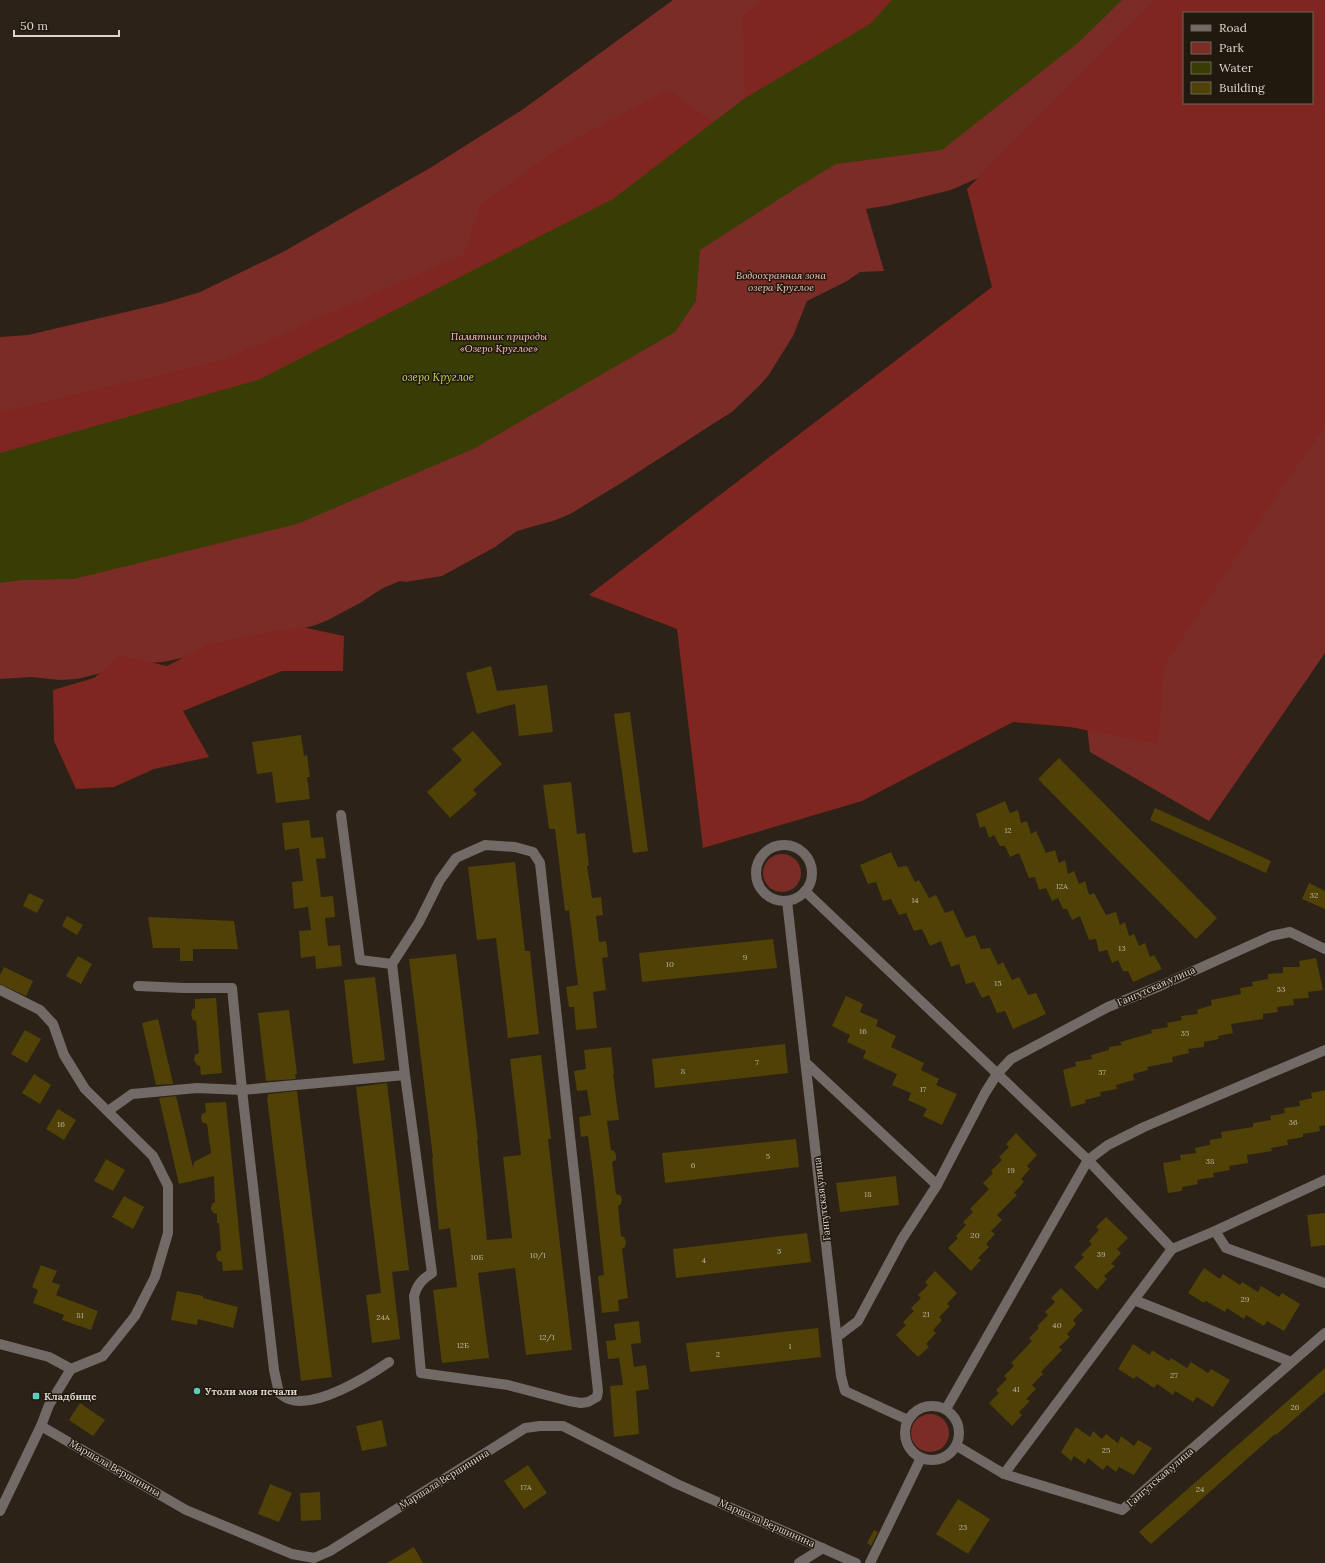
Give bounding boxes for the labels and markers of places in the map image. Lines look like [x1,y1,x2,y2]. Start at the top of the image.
place label: Утоли моя печали [205,1385,297,1398]
marker: Утоли моя печали [192,1386,202,1396]
place label: Кладбище [44,1390,97,1403]
marker: Кладбище [31,1391,41,1401]

